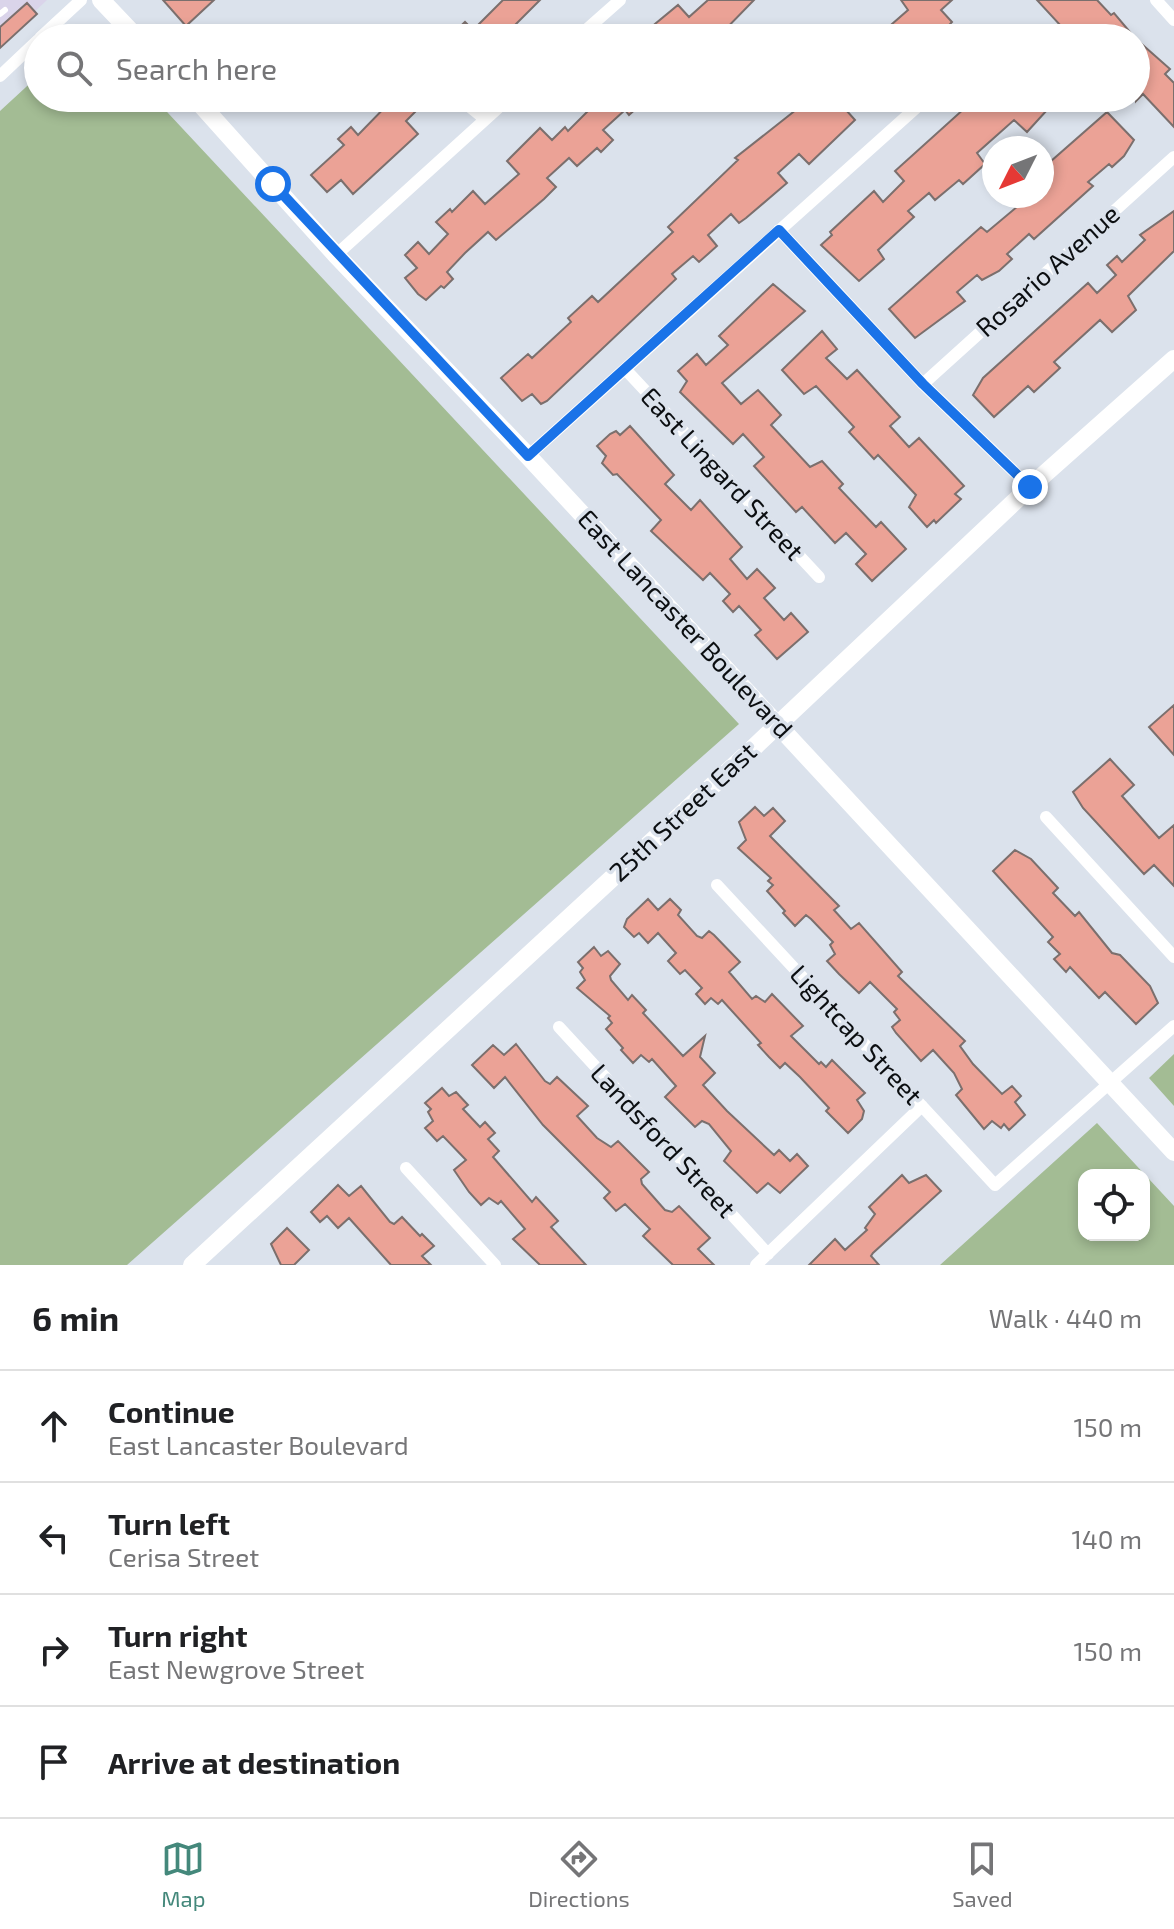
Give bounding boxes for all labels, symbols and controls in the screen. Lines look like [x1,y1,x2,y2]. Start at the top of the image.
search box [24,24,1150,112]
icon: search [52,46,96,90]
text: Search here [116,50,277,86]
north arrow [982,136,1054,208]
route start [255,166,291,202]
street label: Rosario Avenue [969,197,1125,342]
street label: East Lingard Street [635,380,811,566]
route end [1012,469,1048,505]
street label: East Lancaster Boulevard [572,503,800,743]
street label: 25th Street East [602,735,762,887]
street label: Lightcap Street [785,958,930,1110]
street label: Landsford Street [585,1057,743,1223]
map controls [1078,1169,1150,1241]
button: locate [1078,1169,1150,1241]
text: 6 min [32,1297,119,1338]
text: Walk · 440 m [989,1302,1142,1333]
text: Continue [108,1393,235,1429]
icon: ahead [32,1404,76,1448]
text: 150 m [1073,1411,1142,1442]
text: East Lancaster Boulevard [108,1429,409,1460]
text: Turn left [108,1505,230,1541]
icon: left [32,1516,76,1560]
text: 140 m [1071,1523,1142,1554]
text: Cerisa Street [108,1541,259,1572]
text: Turn right [108,1617,248,1653]
icon: right [32,1628,76,1672]
text: 150 m [1073,1635,1142,1666]
text: East Newgrove Street [108,1653,364,1684]
icon: arrive [32,1740,76,1784]
text: Arrive at destination [108,1744,400,1780]
tab: Map [161,1837,205,1911]
tab: Directions [528,1837,630,1911]
tab: Saved [952,1837,1013,1911]

